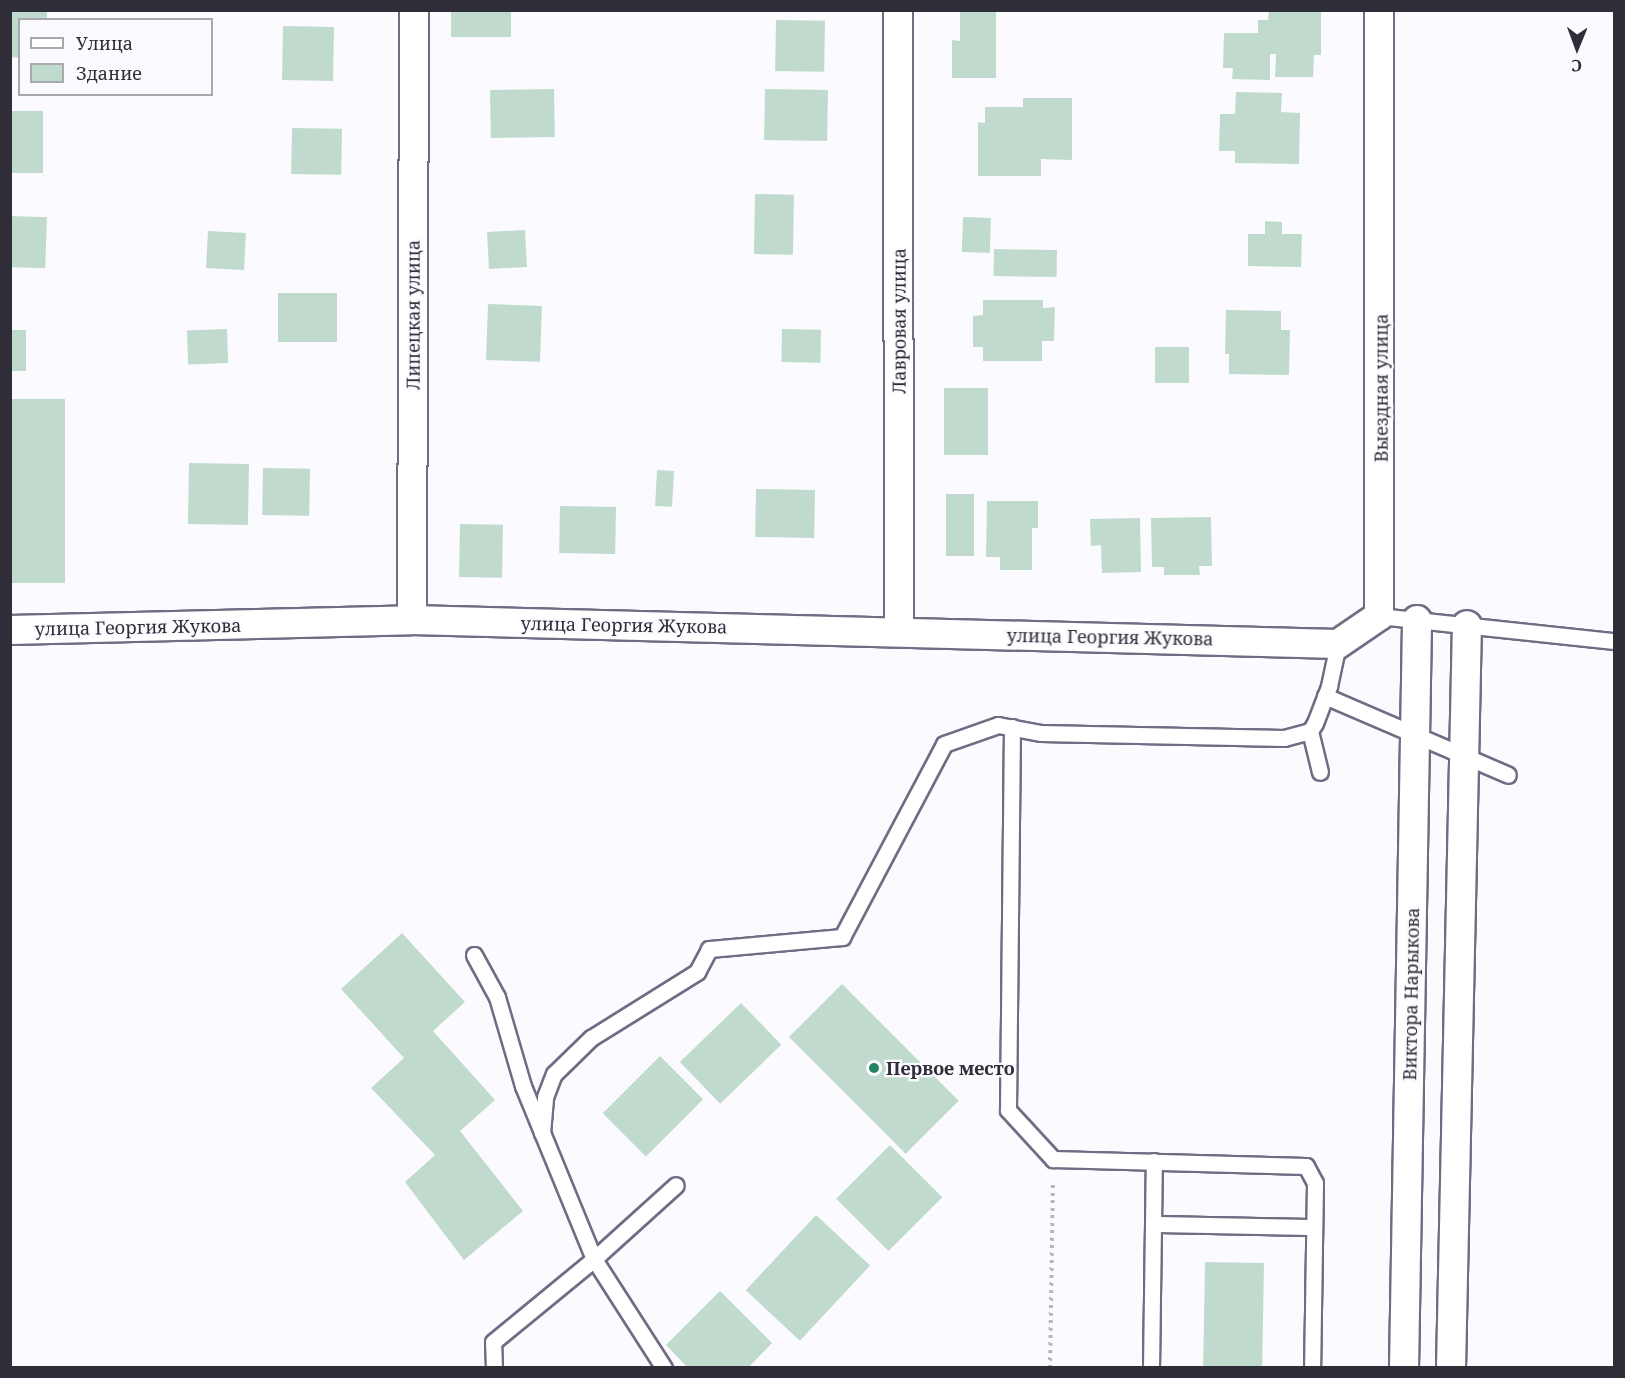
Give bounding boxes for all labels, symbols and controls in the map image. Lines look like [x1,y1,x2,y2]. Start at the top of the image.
legend [18,18,213,96]
north arrow [1547,18,1607,78]
text: Улица [76,31,133,55]
text: С [1571,55,1582,77]
text: Здание [76,61,142,85]
street label: Липецкая улица [402,240,424,390]
street label: Лавровая улица [888,248,910,394]
street label: Выездная улица [1370,314,1392,462]
street label: улица Георгия Жукова [520,612,728,638]
street label: улица Георгия Жукова [34,614,242,640]
street label: улица Георгия Жукова [1006,624,1214,650]
street label: Виктора Нарыкова [1399,907,1423,1081]
place label: Первое место [886,1057,1015,1079]
marker: Первое место [867,1061,881,1075]

